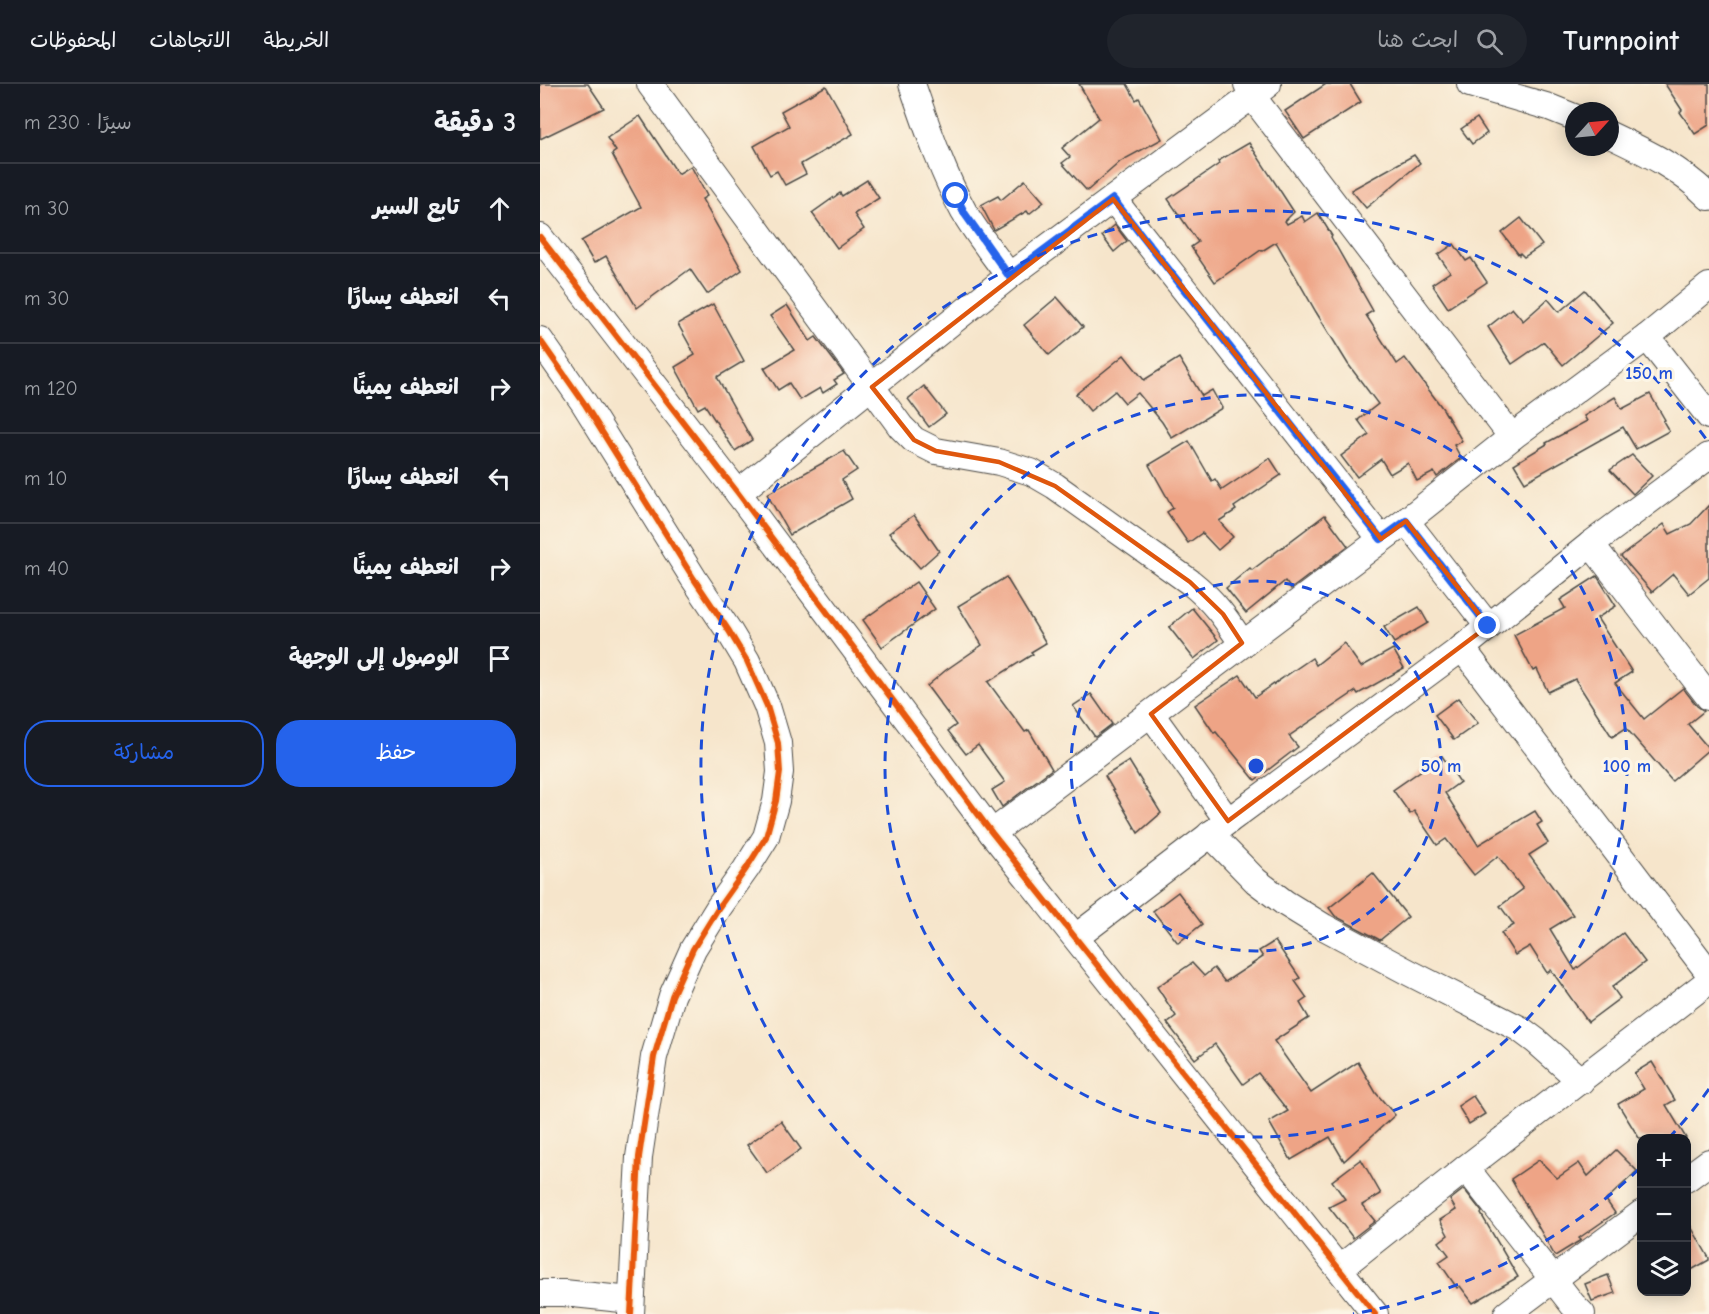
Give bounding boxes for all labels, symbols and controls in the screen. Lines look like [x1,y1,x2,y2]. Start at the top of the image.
search box [1107,14,1527,68]
icon: search [1473,25,1506,58]
text: Turnpoint [1563,25,1679,57]
text: ابحث هنا [1377,27,1458,53]
text: المحفوظات [30,28,116,52]
text: الاتجاهات [149,28,231,52]
text: الخريطة [264,28,329,52]
north arrow [1565,102,1619,156]
text: 3 دقيقة [434,108,516,138]
text: سيرًا · 230 m [24,111,132,134]
route start [942,182,968,208]
icon: ahead [483,192,516,225]
text: تابع السير [373,194,459,220]
text: 30 m [24,197,70,220]
icon: left [483,282,516,315]
text: انعطف يسارًا [347,284,459,310]
text: 30 m [24,287,70,310]
text: 150 m [1625,363,1673,384]
icon: right [483,372,516,405]
text: انعطف يمينًا [353,374,459,400]
text: 120 m [24,377,78,400]
icon: left [483,462,516,495]
text: انعطف يسارًا [347,464,459,490]
text: 10 m [24,467,67,490]
icon: right [483,552,516,585]
text: انعطف يمينًا [353,554,459,580]
text: 40 m [24,557,69,580]
route end [1474,612,1500,638]
icon: arrive [483,642,516,675]
text: الوصول إلى الوجهة [289,644,459,670]
button: مشاركة [24,720,264,787]
button: حفظ [276,720,516,787]
centre of rings [1246,756,1266,776]
text: 50 m [1421,756,1461,777]
text: 100 m [1603,756,1651,777]
map controls [1637,1134,1691,1296]
button: + [1637,1134,1691,1188]
button: − [1637,1188,1691,1242]
button: layers [1637,1242,1691,1296]

